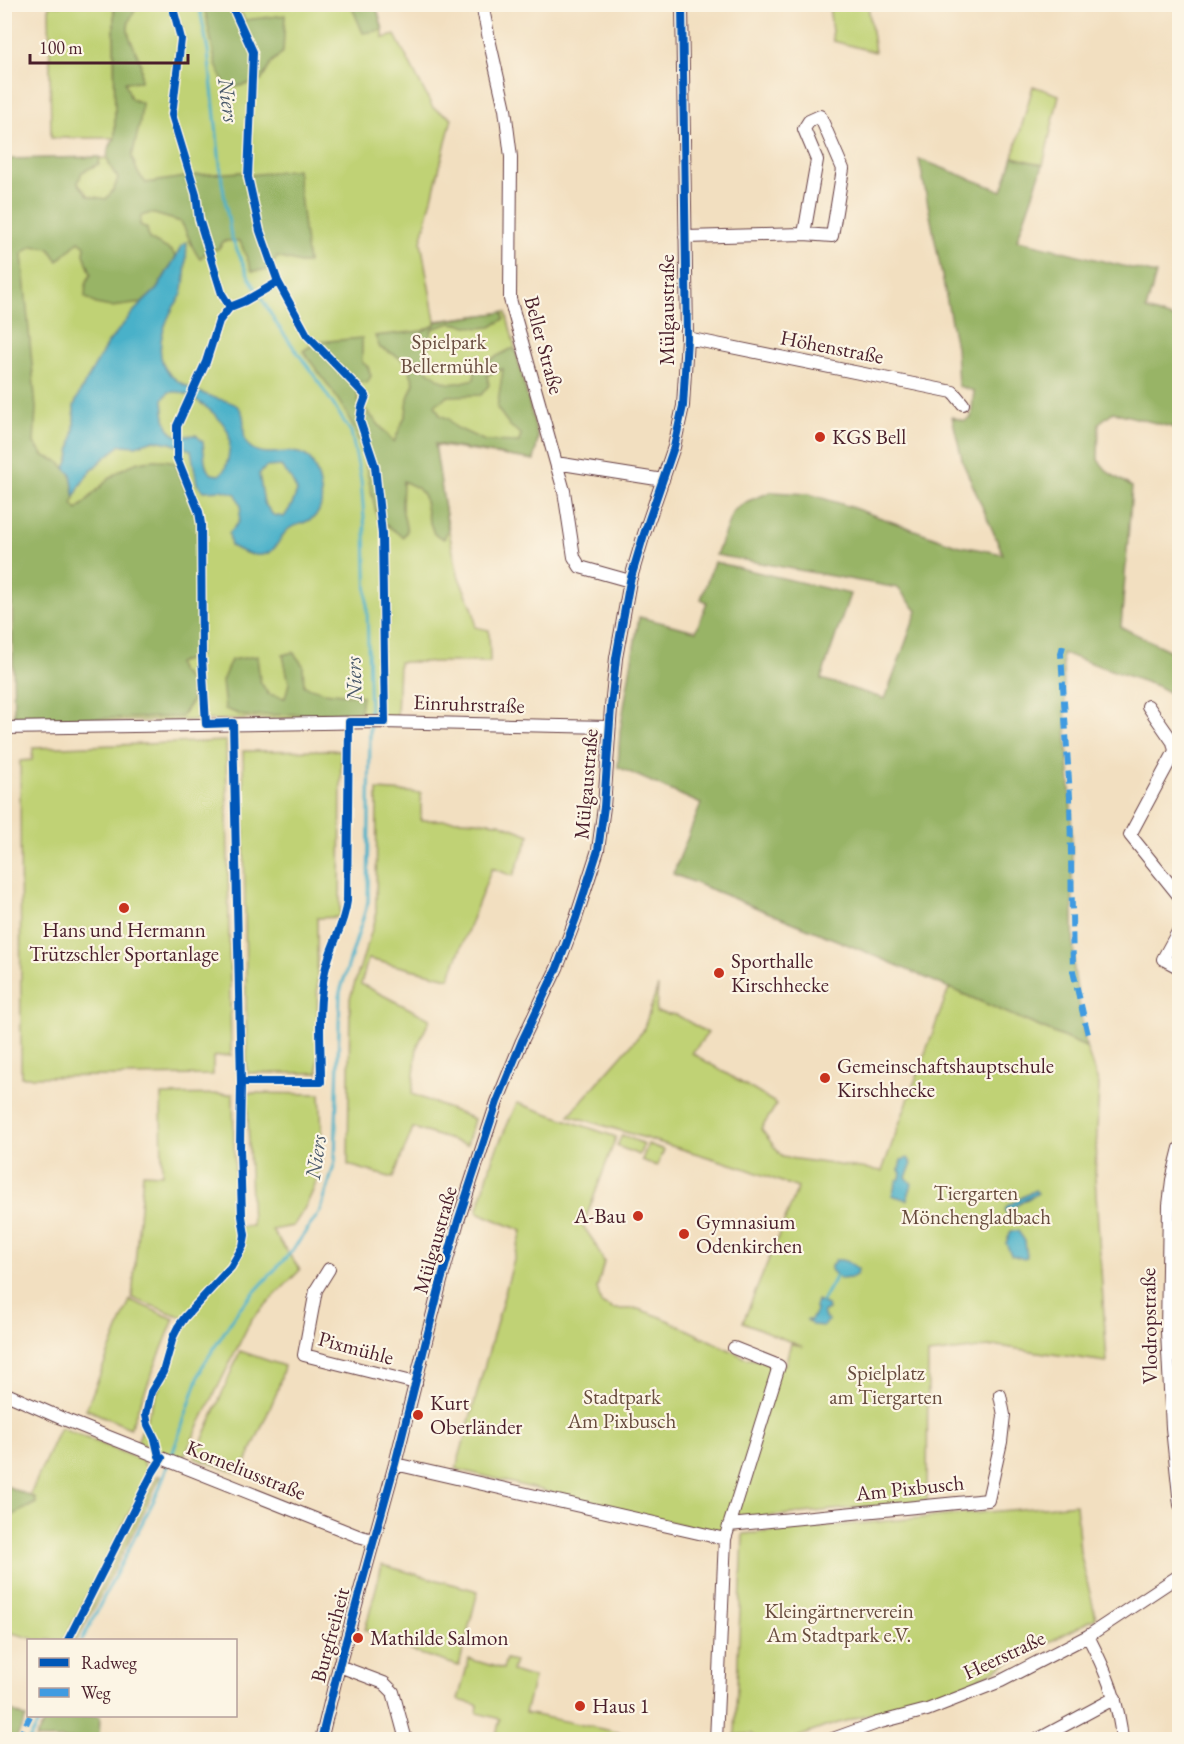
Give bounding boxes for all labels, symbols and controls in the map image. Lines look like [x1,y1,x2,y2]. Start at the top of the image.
scale bar [30,27,188,65]
text: 100 m [39,36,83,59]
water label: Niers [211,75,246,125]
street label: Mülgaustraße [653,254,680,366]
street label: Beller Straße [518,293,571,397]
street label: Höhenstraße [778,323,886,370]
park label: Spielpark Bellermühle [400,328,498,379]
place label: KGS Bell [832,423,906,450]
marker: KGS Bell [813,430,827,444]
water label: Niers [338,655,369,703]
street label: Einruhrstraße [413,688,525,719]
street label: Mülgaustraße [567,727,604,840]
marker: Hans und Hermann Trützschler Sportanlage [117,901,131,915]
place label: Hans und Hermann Trützschler Sportanlage [29,916,219,967]
place label: Sporthalle Kirschhecke [731,947,829,998]
marker: Sporthalle Kirschhecke [712,966,726,980]
place label: Gemeinschaftshauptschule Kirschhecke [837,1052,1054,1103]
marker: Gemeinschaftshauptschule Kirschhecke [818,1071,832,1085]
water label: Niers [298,1132,333,1182]
park label: Tiergarten Mönchengladbach [901,1179,1051,1230]
street label: Mülgaustraße [406,1183,463,1297]
place label: A-Bau [573,1202,626,1229]
place label: Gymnasium Odenkirchen [696,1208,803,1259]
marker: A-Bau [631,1209,645,1223]
marker: Gymnasium Odenkirchen [677,1227,691,1241]
street label: Vlodropstraße [1134,1268,1163,1384]
street label: Pixmühle [315,1324,397,1371]
park label: Spielplatz am Tiergarten [829,1359,943,1410]
park label: Stadtpark Am Pixbusch [567,1383,677,1434]
place label: Kurt Oberländer [430,1389,522,1440]
marker: Kurt Oberländer [411,1408,425,1422]
street label: Korneliusstraße [182,1433,310,1506]
street label: Am Pixbusch [853,1468,966,1507]
street label: Burgfreiheit [304,1584,355,1685]
park label: Kleingärtnerverein Am Stadtpark e.V. [764,1597,914,1648]
place label: Mathilde Salmon [370,1624,509,1651]
street label: Heerstraße [958,1624,1049,1685]
marker: Mathilde Salmon [351,1631,365,1645]
legend [27,1639,237,1717]
text: Radweg [81,1651,137,1674]
text: Weg [81,1681,111,1704]
place label: Haus 1 [592,1692,650,1719]
marker: Haus 1 [573,1699,587,1713]

